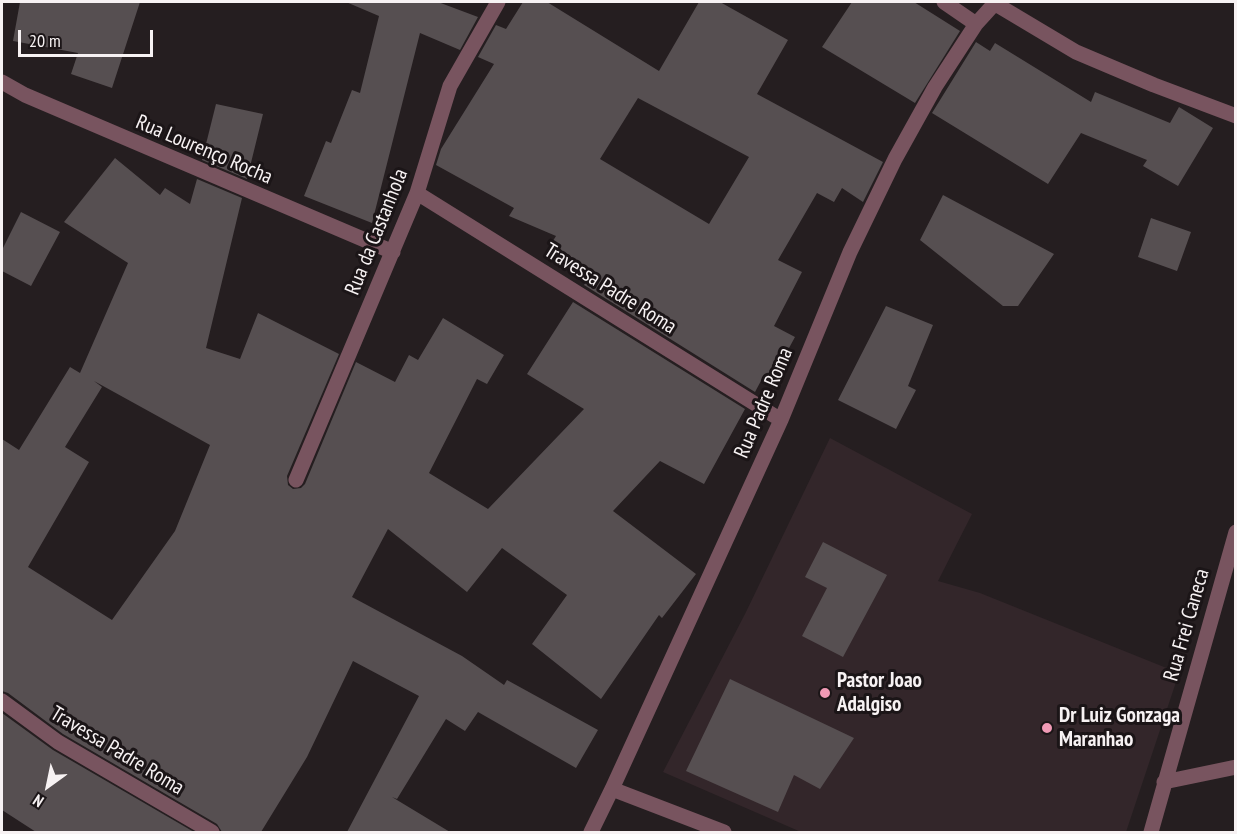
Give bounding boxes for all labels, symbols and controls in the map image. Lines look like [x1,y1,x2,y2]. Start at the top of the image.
scale bar [21,18,156,56]
text: 20 m [29,29,61,52]
street label: Rua Lourenço Rocha [132,110,276,190]
street label: Rua da Castanhola [340,165,414,299]
street label: Travessa Padre Roma [539,238,681,340]
street label: Rua Padre Roma [729,344,799,462]
street label: Rua Frei Caneca [1159,566,1215,684]
place label: Pastor Joao Adalgiso [837,668,922,718]
marker: Pastor Joao Adalgiso [818,686,832,700]
street label: Travessa Padre Roma [46,701,188,801]
place label: Dr Luiz Gonzaga Maranhao [1059,703,1180,753]
marker: Dr Luiz Gonzaga Maranhao [1040,721,1054,735]
north arrow [18,756,78,816]
text: N [29,790,47,812]

